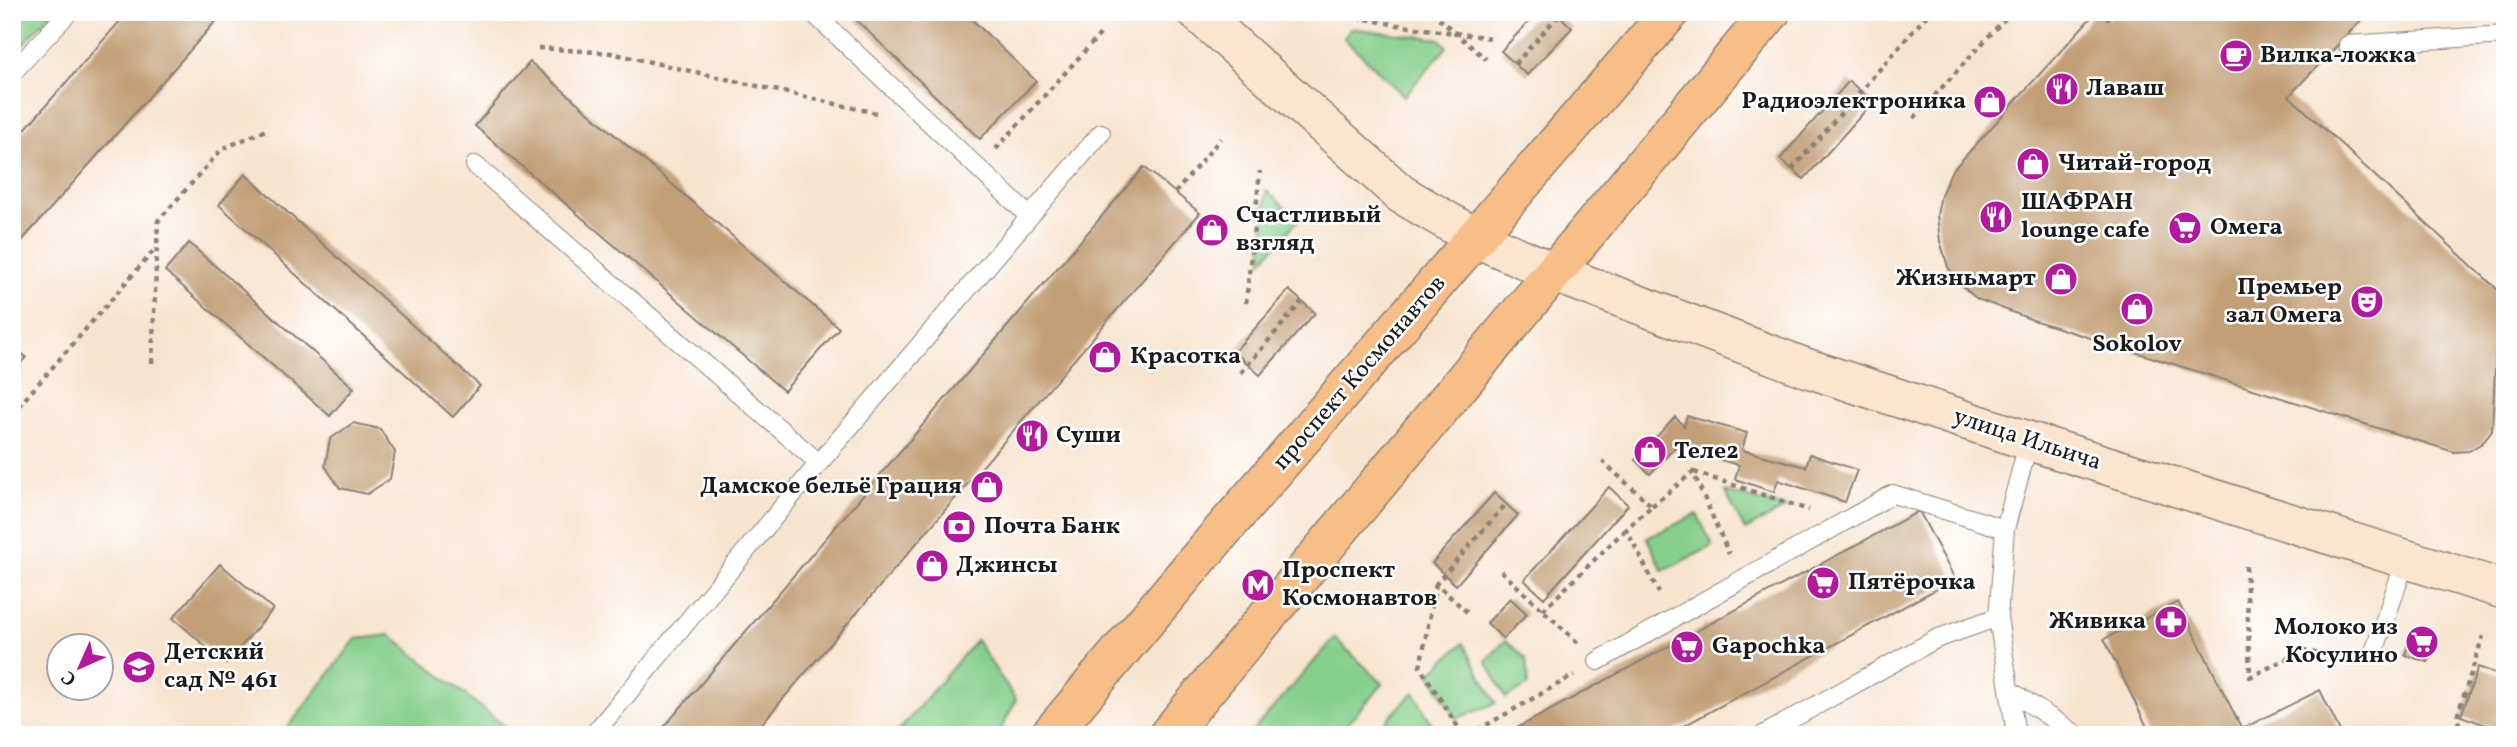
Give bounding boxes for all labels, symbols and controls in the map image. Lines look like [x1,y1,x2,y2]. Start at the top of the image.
cafe icon: Вилка-ложка [2217,37,2255,75]
place label: Вилка-ложка [2260,39,2416,73]
restaurant icon: Лаваш [2043,70,2081,108]
place label: Лаваш [2086,72,2164,106]
shop icon: Радиоэлектроника [1971,83,2009,121]
place label: Радиоэлектроника [1742,85,1966,119]
shop icon: Читай-город [2014,145,2052,183]
place label: Читай-город [2058,147,2211,181]
place label: ШАФРАН lounge cafe [2021,186,2150,248]
restaurant icon: ШАФРАН lounge cafe [1977,198,2015,236]
place label: Счастливый взгляд [1236,199,1381,261]
supermarket icon: Омега [2166,209,2204,247]
shop icon: Счастливый взгляд [1193,211,1231,249]
place label: Омега [2210,211,2283,245]
shop icon: Жизньмарт [2042,260,2080,298]
place label: Жизньмарт [1896,262,2036,296]
street label: проспект Космонавтов [1265,268,1455,478]
place label: Премьер зал Омега [2226,271,2342,333]
theatre icon: Премьер зал Омега [2348,283,2386,321]
shop icon: Sokolov [2118,290,2156,328]
place label: Sokolov [2092,328,2182,362]
shop icon: Красотка [1086,338,1124,376]
place label: Красотка [1130,340,1241,374]
street label: улица Ильича [1949,400,2105,480]
restaurant icon: Суши [1013,417,1051,455]
place label: Суши [1056,419,1121,453]
shop icon: Теле2 [1631,433,1669,471]
place label: Теле2 [1674,435,1739,469]
shop icon: Дамское бельё Грация [968,468,1006,506]
place label: Дамское бельё Грация [700,470,962,504]
bank icon: Почта Банк [940,508,978,546]
place label: Почта Банк [984,510,1120,544]
shop icon: Джинсы [913,547,951,585]
place label: Джинсы [956,549,1058,583]
place label: Проспект Космонавтов [1282,554,1438,616]
supermarket icon: Пятёрочка [1804,564,1842,602]
metro station icon: Проспект Космонавтов [1239,566,1277,604]
place label: Пятёрочка [1848,566,1976,600]
pharmacy icon: Живика [2152,603,2190,641]
place label: Живика [2049,605,2146,639]
place label: Молоко из Косулино [2274,611,2398,673]
supermarket icon: Молоко из Косулино [2403,623,2441,661]
supermarket icon: Gapochka [1668,628,1706,666]
place label: Gapochka [1712,630,1825,664]
north arrow [46,632,116,702]
place label: Детский сад № 461 [164,636,278,698]
school or university icon: Детский сад № 461 [120,648,158,686]
text: С [56,664,83,691]

